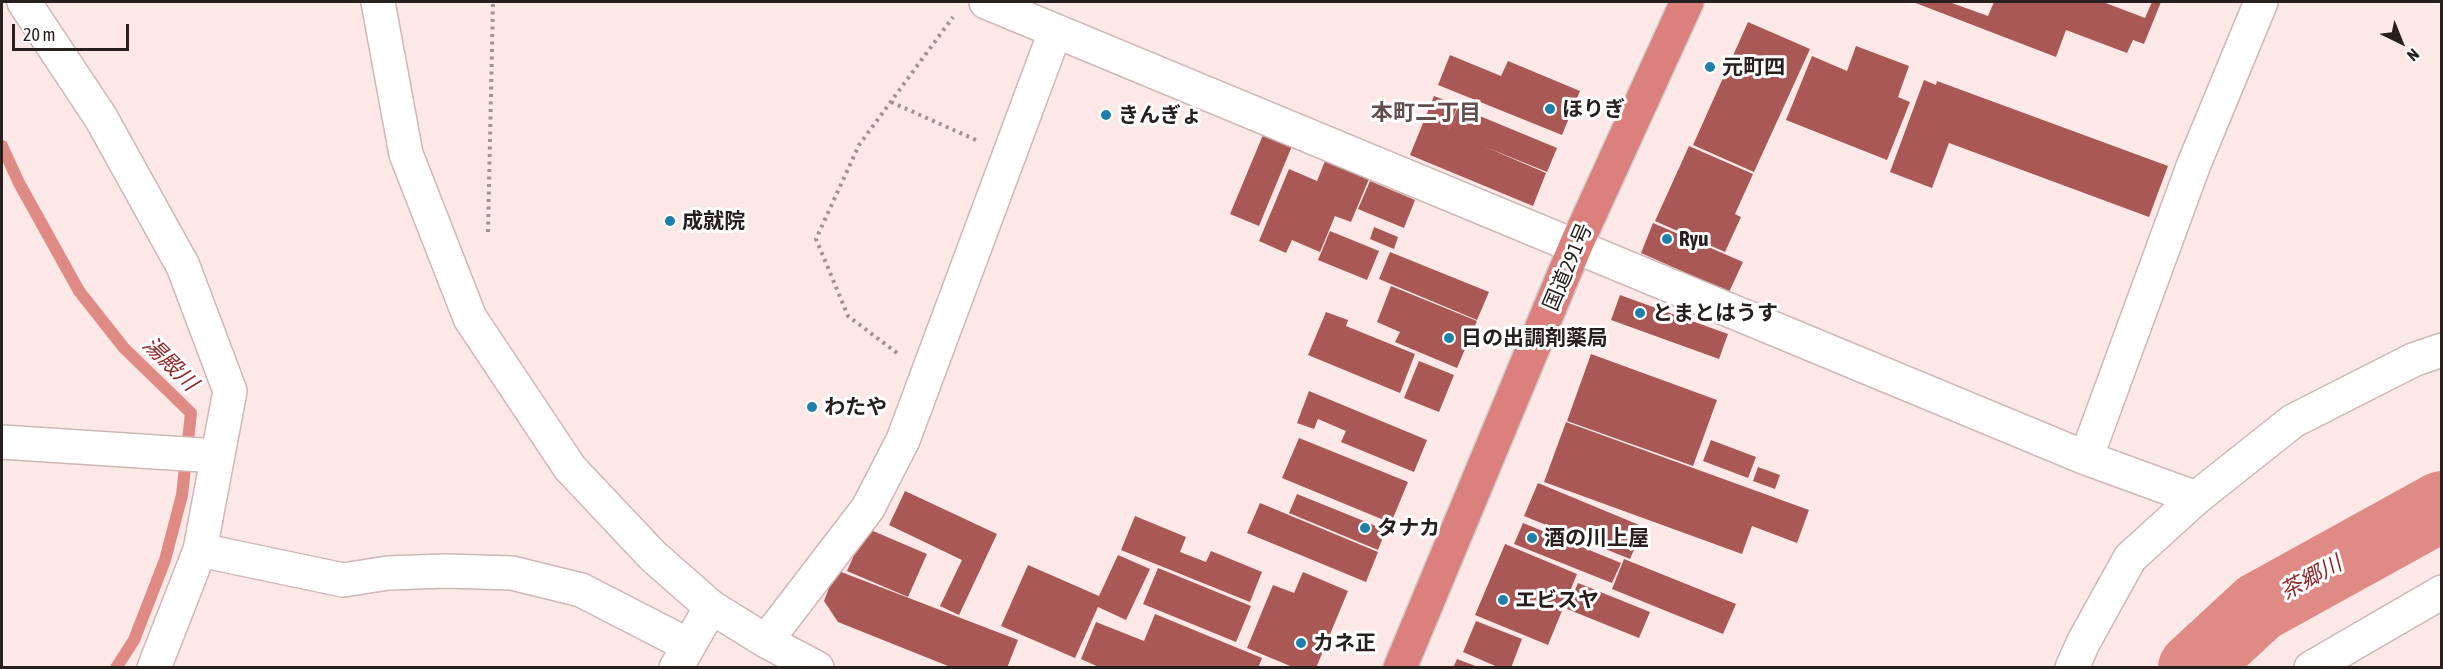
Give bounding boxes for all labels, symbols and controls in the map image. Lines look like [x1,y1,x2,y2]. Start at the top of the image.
scale bar [15,12,132,50]
north arrow [2371,12,2431,72]
text: 20 m [23,24,55,45]
text: N [2404,45,2423,65]
place label: 元町四 [1722,54,1785,80]
marker: 元町四 [1703,60,1717,74]
place label: ほりぎ [1562,96,1625,122]
district label: 本町二丁目 [1371,100,1481,126]
place label: きんぎょ [1118,102,1202,128]
marker: ほりぎ [1543,102,1557,116]
marker: きんぎょ [1099,108,1113,122]
place label: 成就院 [682,208,745,234]
marker: 成就院 [663,214,677,228]
street label: 国道291号 [1538,219,1598,315]
place label: Ryu [1679,226,1708,252]
marker: Ryu [1660,232,1674,246]
place label: とまとはうす [1652,300,1778,326]
marker: とまとはうす [1633,306,1647,320]
place label: 日の出調剤薬局 [1461,325,1608,351]
marker: 日の出調剤薬局 [1442,331,1456,345]
water label: 湯殿川 [137,332,203,396]
place label: わたや [824,394,887,420]
marker: わたや [805,400,819,414]
place label: タナカ [1377,515,1440,541]
marker: タナカ [1358,521,1372,535]
place label: 酒の川上屋 [1544,525,1649,551]
marker: 酒の川上屋 [1525,531,1539,545]
water label: 茶郷川 [2276,550,2346,606]
place label: エビスヤ [1515,587,1599,613]
marker: エビスヤ [1496,593,1510,607]
place label: カネ正 [1313,630,1376,656]
marker: カネ正 [1294,636,1308,650]

